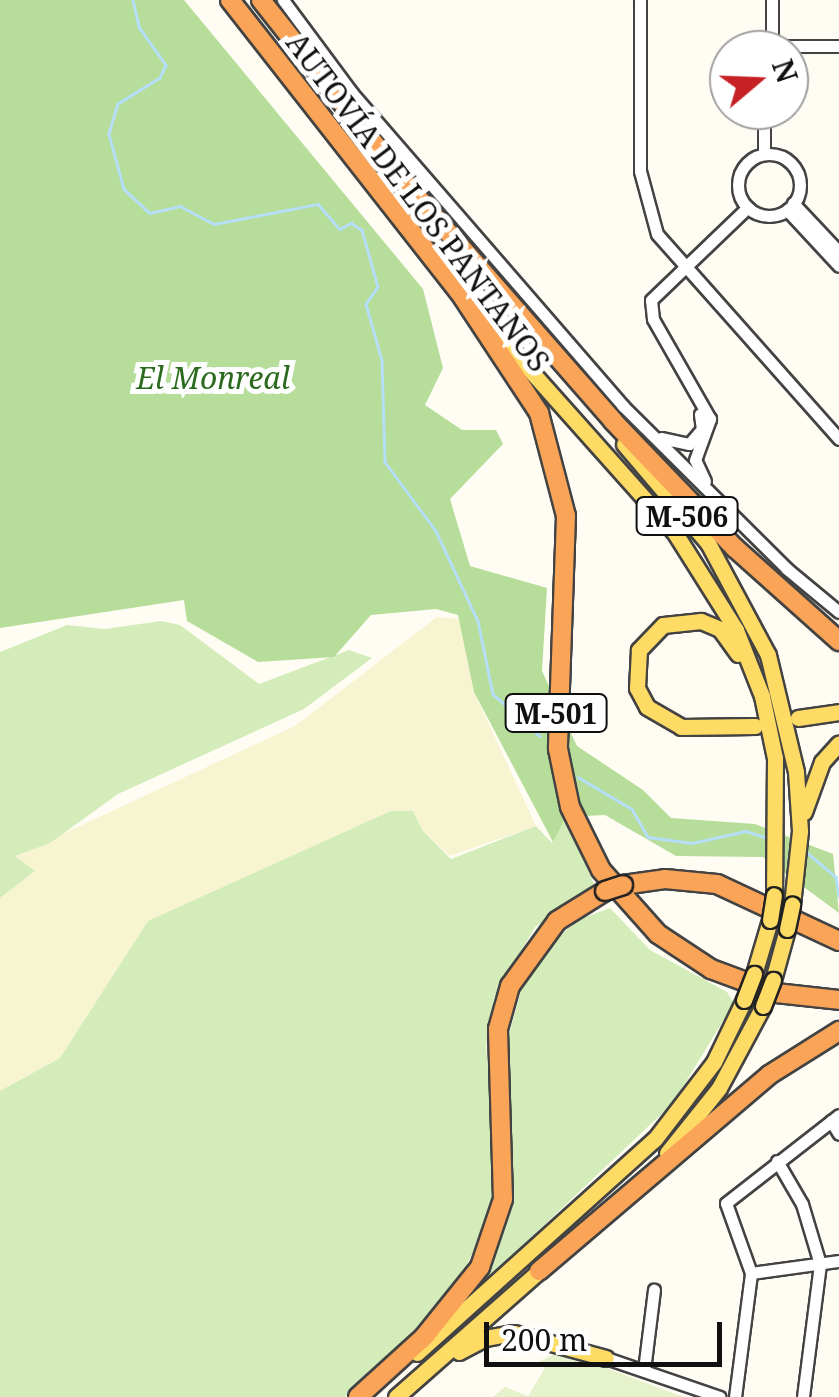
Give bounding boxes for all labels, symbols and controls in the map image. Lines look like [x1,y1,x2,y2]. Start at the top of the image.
street label: AUTOVÍA DE LOS PANTANOS [279,25,557,379]
north arrow [709,30,809,130]
text: N [764,54,807,88]
park label: El Monreal [136,360,290,396]
road number: M-506 [634,493,740,539]
road number: M-501 [504,690,608,736]
scale bar [489,1302,726,1364]
text: 200 m [501,1319,587,1360]

